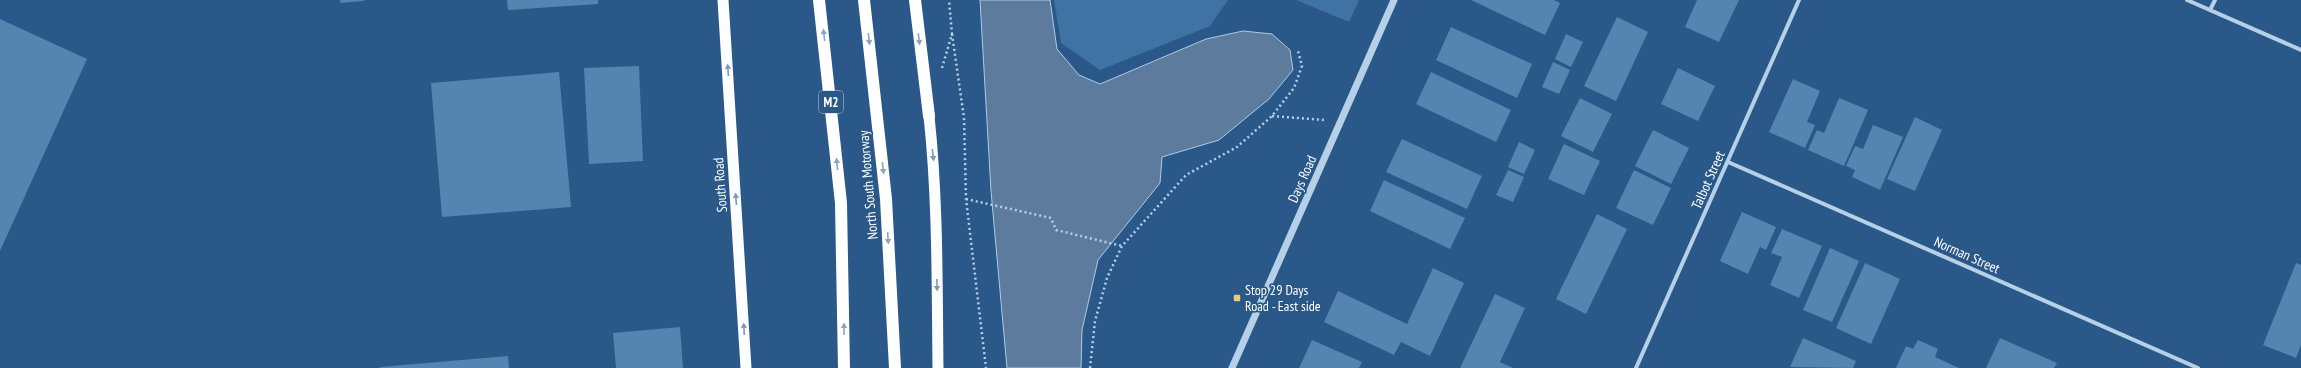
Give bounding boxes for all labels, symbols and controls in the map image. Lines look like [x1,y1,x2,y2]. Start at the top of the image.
one-way arrow [821,29,827,41]
one-way arrow [866,33,872,45]
one-way arrow [916,33,922,45]
one-way arrow [724,64,731,76]
road number: M2 [819,91,843,113]
street label: North South Motorway [854,129,882,240]
street label: Talbot Street [1687,148,1729,212]
one-way arrow [930,149,936,161]
street label: Days Road [1284,153,1320,205]
street label: South Road [709,157,731,213]
one-way arrow [834,158,841,170]
one-way arrow [879,162,886,174]
one-way arrow [732,193,739,205]
one-way arrow [885,232,891,245]
street label: Norman Street [1931,232,2003,278]
one-way arrow [934,279,940,292]
place label: Stop 29 Days Road - East side [1245,281,1321,315]
marker: Stop 29 Days Road - East side [1232,293,1242,303]
one-way arrow [841,322,847,335]
one-way arrow [740,323,747,335]

